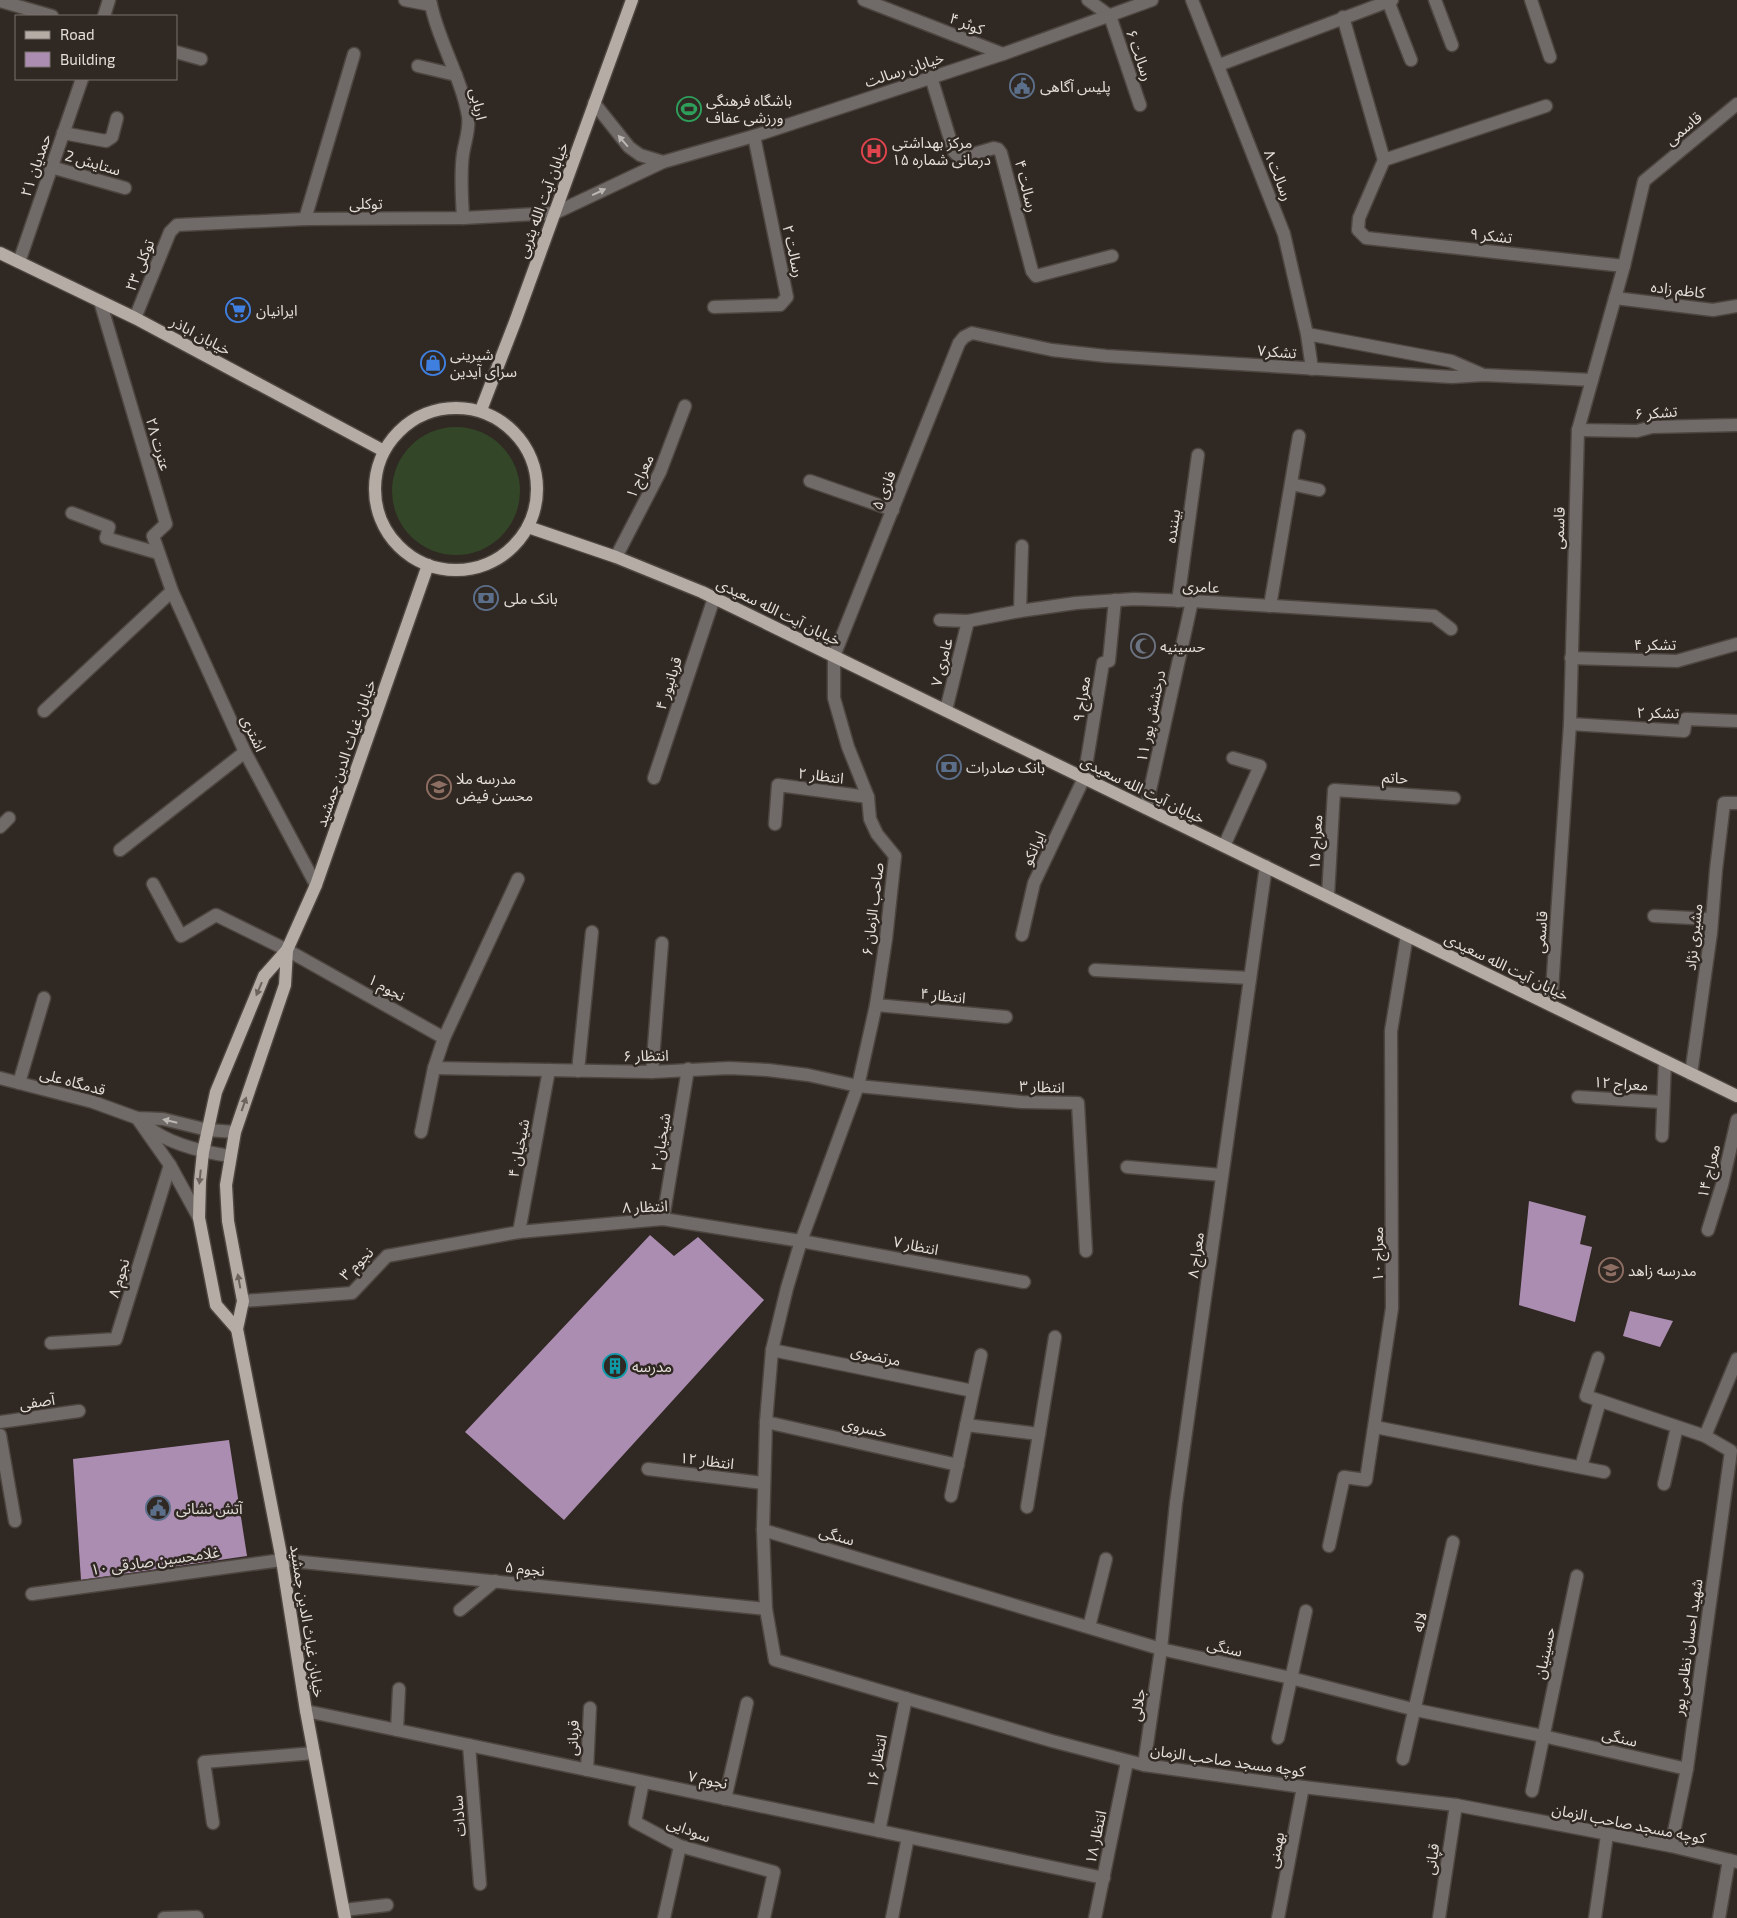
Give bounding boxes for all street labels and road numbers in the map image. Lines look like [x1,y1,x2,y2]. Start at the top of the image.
street label: کوثر ۴ [947,8,988,39]
street label: رسالت ۶ [1122,27,1157,84]
street label: خیابان رسالت [862,48,946,91]
street label: اربابی [466,86,491,122]
street label: قاسمی [1661,107,1706,149]
street label: حمدیان ۲۱ [16,131,55,199]
street label: خیابان آیت الله یثربی [513,140,572,261]
street label: ستایش 2 [63,145,123,180]
street label: رسالت ۸ [1260,147,1297,204]
street label: رسالت ۴ [1011,158,1042,214]
street label: توکلی [349,194,383,213]
street label: رسالت ۲ [779,223,808,279]
street label: تشکر ۹ [1469,224,1513,247]
street label: توکلی ۲۳ [121,237,158,294]
street label: کاظم زاده [1650,277,1707,304]
street label: خیابان اباذر [167,311,234,359]
street label: تشکر۷ [1257,341,1297,362]
street label: تشکر ۶ [1634,402,1678,423]
street label: عترت ۲۸ [142,415,175,473]
street label: معراج ۱ [621,451,661,503]
street label: فلزی ۵ [867,468,900,513]
street label: قاسمی [1548,506,1569,550]
street label: بیننده [1161,508,1183,544]
street label: خیابان آیت الله سعیدی [714,573,844,650]
street label: عامری [1182,576,1220,597]
street label: تشکر ۴ [1634,635,1676,654]
street label: عامری ۷ [926,636,957,688]
street label: قربانپور ۴ [651,654,687,712]
street label: درخشش پور ۱۱ [1131,668,1171,764]
street label: معراج ۹ [1068,675,1097,724]
street label: خیابان غیاث الدین جمشید [311,677,380,829]
street label: تشکر ۲ [1636,703,1680,722]
street label: اشتری [237,712,270,755]
street label: خیابان آیت الله سعیدی [1078,751,1208,828]
street label: انتظار ۲ [797,763,845,788]
street label: حاتم [1381,767,1409,790]
street label: معراج ۱۵ [1305,814,1329,870]
street label: ایرانکو [1017,828,1050,869]
street label: صاحب الزمان ۶ [857,861,888,957]
street label: مشیری نژاد [1681,903,1706,971]
street label: قاسمی [1530,910,1551,954]
street label: خیابان آیت الله سعیدی [1442,928,1572,1005]
street label: نجوم ۱ [364,969,409,1007]
street label: انتظار ۴ [919,984,967,1007]
street label: انتظار ۶ [623,1046,669,1065]
street label: قدمگاه علی [38,1064,108,1099]
street label: معراج ۱۲ [1593,1072,1649,1098]
street label: انتظار ۳ [1019,1076,1065,1097]
street label: شیخیان ۲ [646,1111,675,1173]
street label: شیخیان ۴ [504,1117,533,1179]
street label: معراج ۱۴ [1693,1142,1727,1201]
street label: انتظار ۸ [622,1196,668,1217]
street label: معراج ۱۰ [1368,1227,1390,1281]
street label: معراج ۸ [1183,1231,1211,1280]
street label: انتظار ۷ [892,1232,940,1259]
street label: نجوم ۳ [335,1243,379,1285]
street label: نجوم ۸ [104,1256,135,1301]
street label: مرتضوی [849,1341,903,1370]
street label: آصفی [18,1390,57,1413]
street label: خسروی [841,1413,889,1442]
street label: انتظار ۱۲ [679,1448,735,1473]
street label: سنگی [817,1521,857,1550]
street label: غلامحسین صادقی ۱۰ [89,1542,221,1579]
street label: خیابان غیاث الدین جمشید [286,1543,329,1699]
street label: نجوم ۵ [504,1557,546,1582]
street label: شهید احسان نظامی پور [1668,1577,1708,1718]
street label: لاله [1408,1610,1430,1634]
street label: حسینیان [1530,1625,1559,1681]
street label: سنگی [1205,1634,1245,1661]
street label: جلالی [1126,1687,1149,1723]
street label: قربانی [562,1720,583,1756]
street label: سنگی [1600,1724,1640,1751]
street label: انتظار ۱۶ [862,1733,891,1790]
street label: کوچه مسجد صاحب الزمان [1149,1740,1307,1782]
street label: نجوم ۷ [686,1766,729,1795]
street label: سادات [447,1794,469,1838]
street label: کوچه مسجد صاحب الزمان [1550,1799,1708,1849]
street label: انتظار ۱۸ [1081,1809,1110,1866]
street label: سودایی [664,1813,713,1847]
street label: بهمنی [1263,1830,1288,1870]
street label: قپانی [1420,1842,1445,1876]

